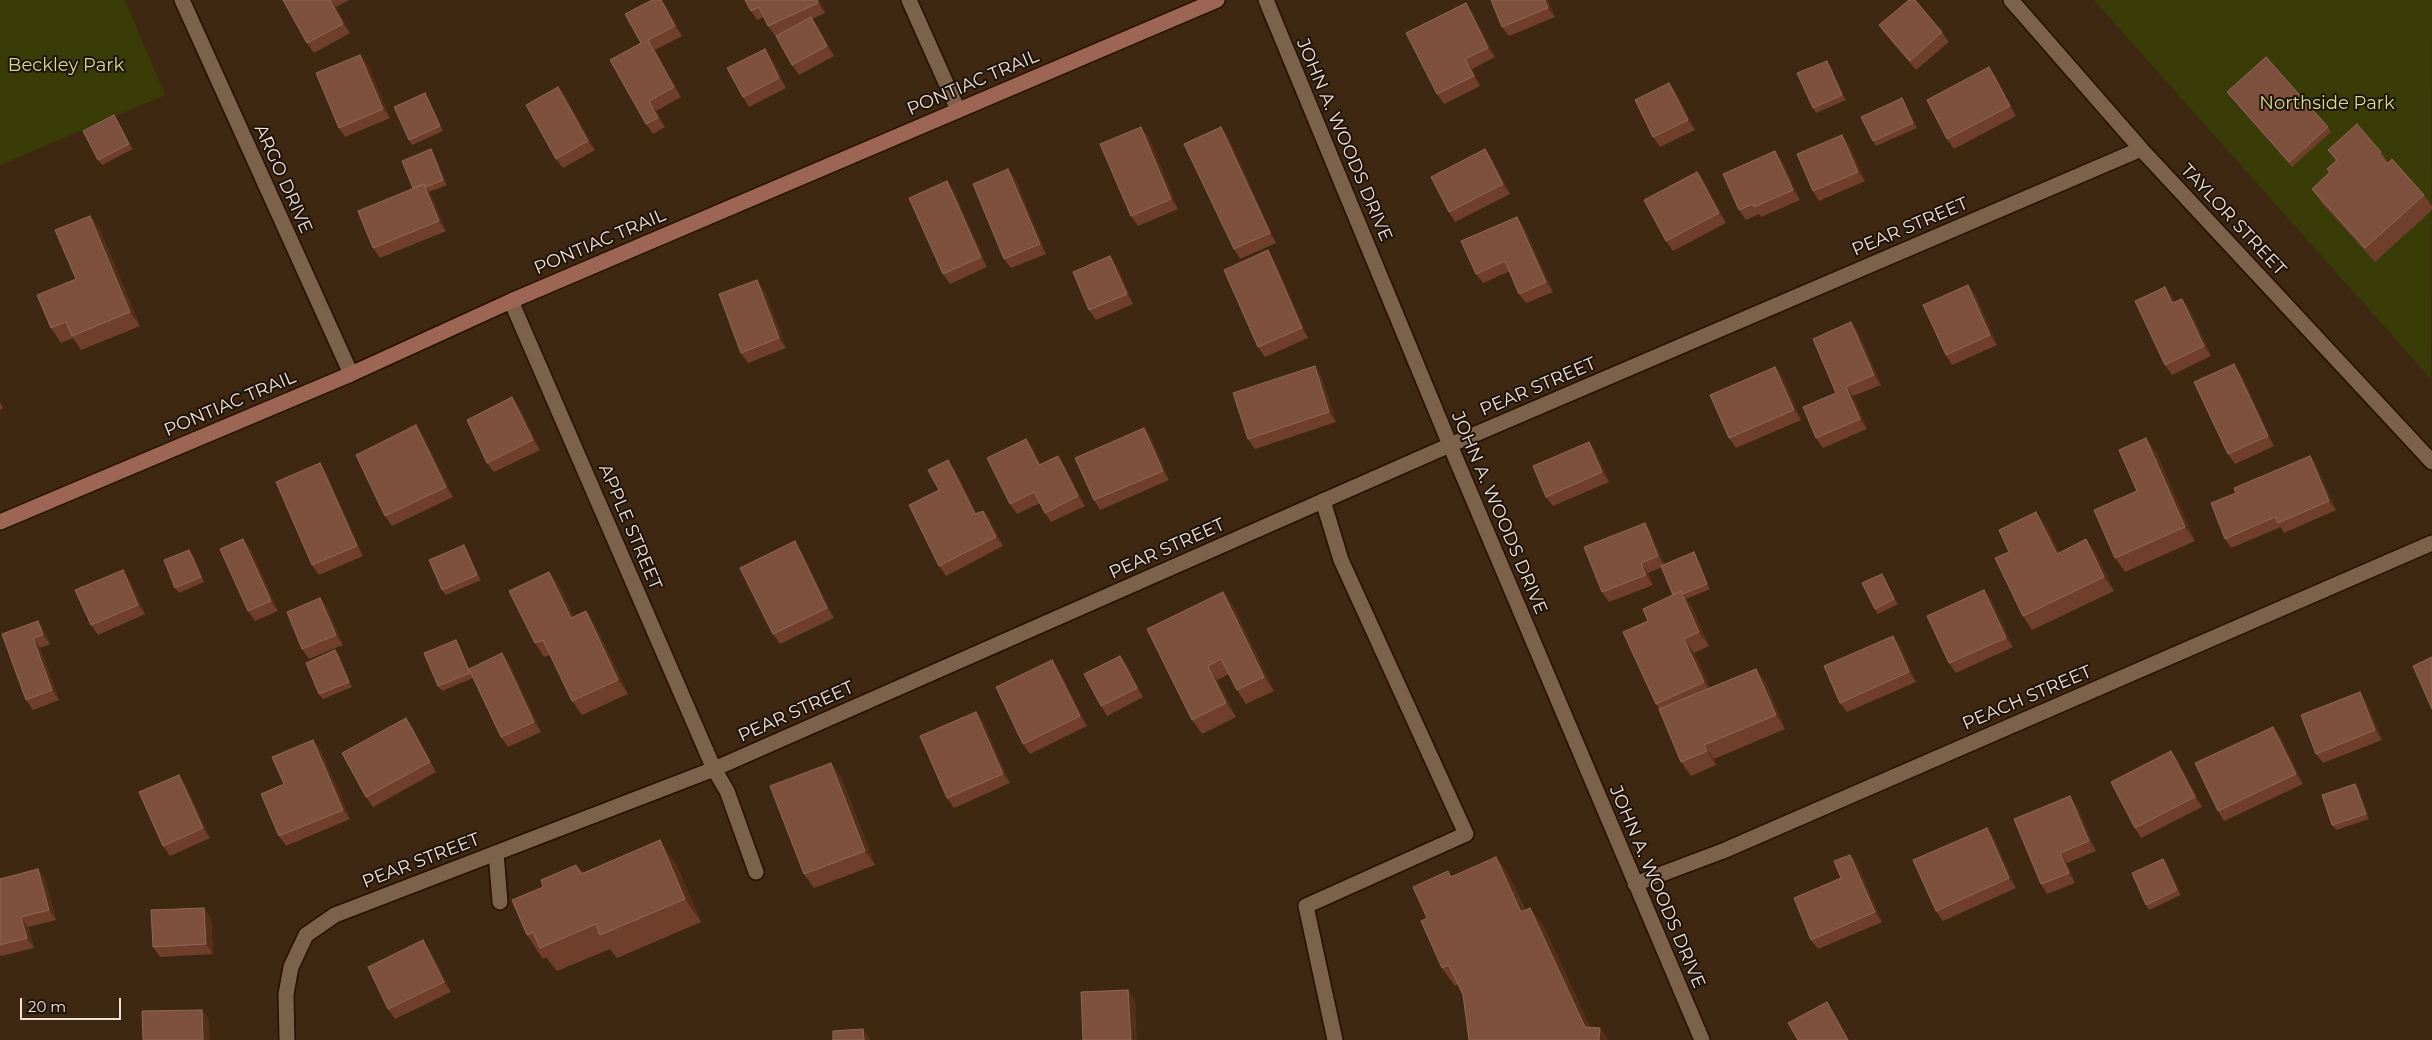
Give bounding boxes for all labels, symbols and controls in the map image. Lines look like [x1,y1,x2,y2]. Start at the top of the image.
street label: JOHN A. WOODS DRIVE [1291,35,1397,245]
street label: PONTIAC TRAIL [904,46,1042,120]
park label: Beckley Park [8,55,124,77]
park label: Northside Park [2259,93,2395,115]
street label: ARGO DRIVE [249,121,317,237]
street label: TAYLOR STREET [2176,160,2290,280]
street label: PEAR STREET [1849,193,1971,261]
street label: PONTIAC TRAIL [531,205,669,279]
street label: PEAR STREET [1477,353,1599,421]
street label: PONTIAC TRAIL [161,367,299,441]
street label: JOHN A. WOODS DRIVE [1446,408,1552,618]
street label: APPLE STREET [594,461,666,593]
street label: PEAR STREET [1106,514,1228,584]
street label: PEACH STREET [1959,661,2095,735]
street label: PEAR STREET [735,677,857,747]
street label: JOHN A. WOODS DRIVE [1604,782,1710,992]
street label: PEAR STREET [359,829,483,893]
scale bar [22,988,124,1020]
text: 20 m [28,997,66,1016]

